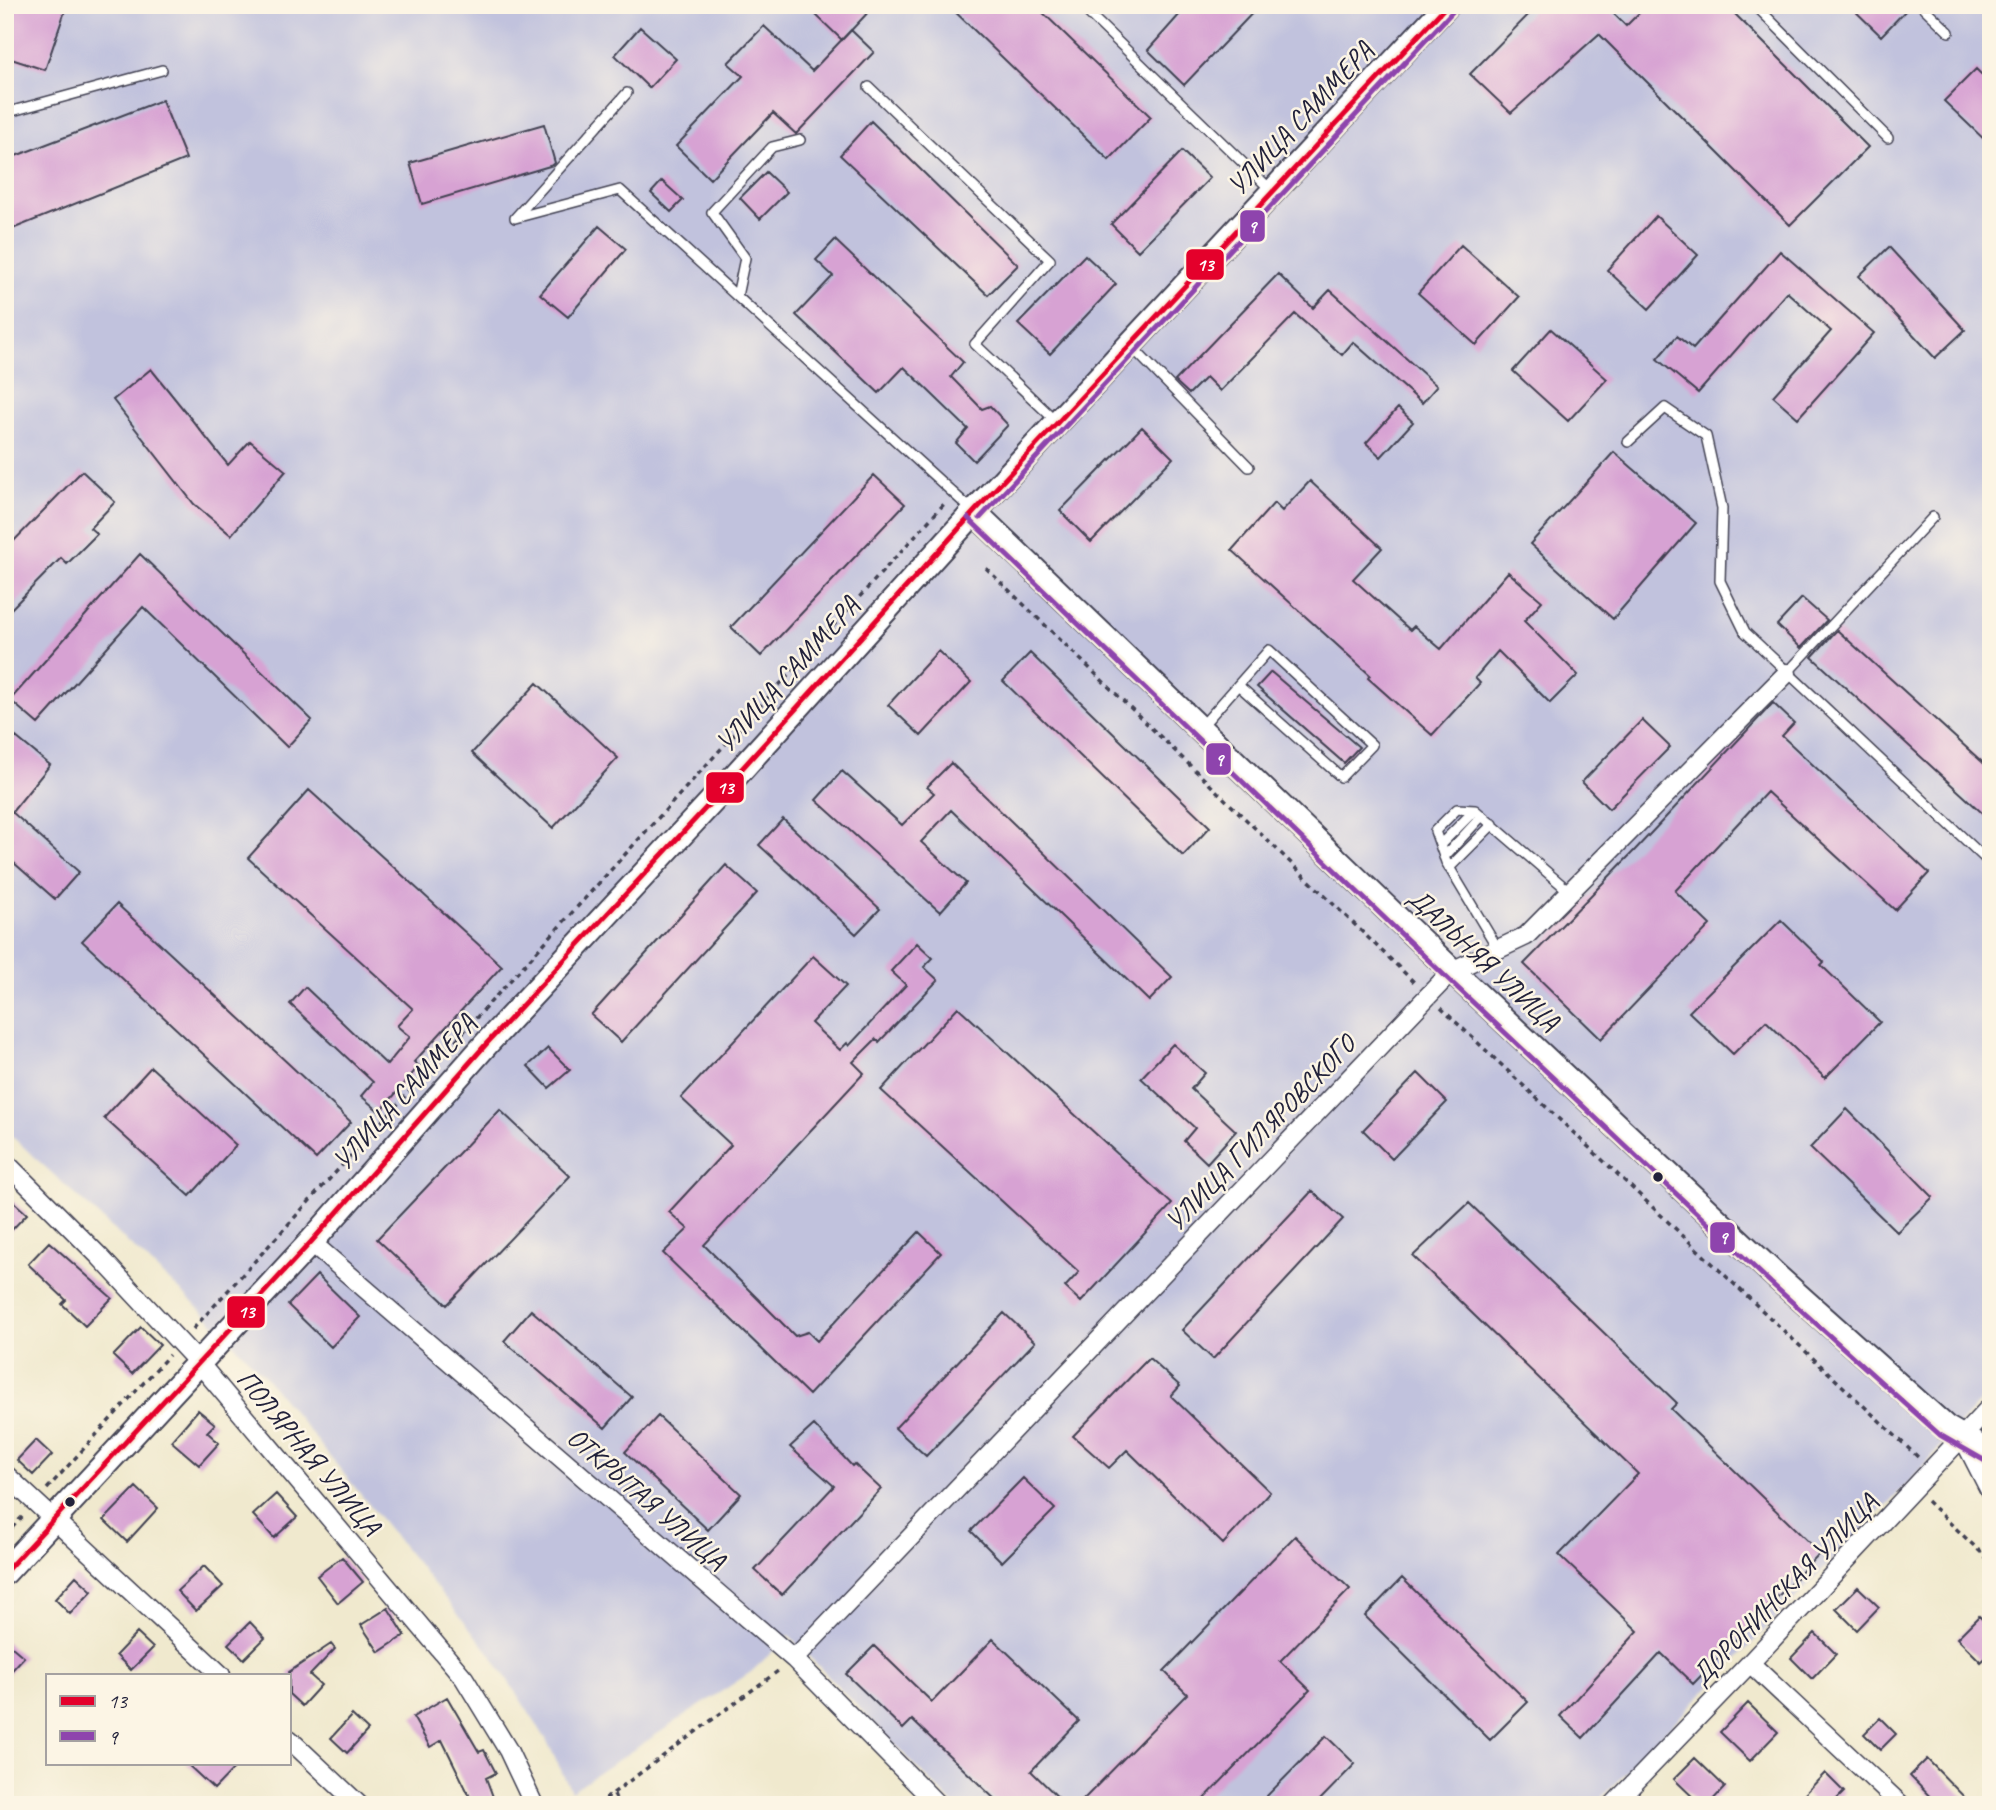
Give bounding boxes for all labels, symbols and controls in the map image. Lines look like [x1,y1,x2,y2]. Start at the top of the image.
street label: УЛИЦА САММЕРА [1220,33,1381,202]
line badge: 9 [1239,209,1266,243]
text: 9 [1248,215,1259,239]
line badge: 13 [1185,248,1225,281]
text: 13 [1196,253,1216,277]
street label: УЛИЦА САММЕРА [708,588,867,759]
line badge: 9 [1205,742,1232,776]
text: 9 [1215,748,1226,772]
line badge: 13 [705,771,745,804]
text: 13 [716,776,736,800]
street label: ДАЛЬНЯЯ УЛИЦА [1401,880,1568,1039]
street label: УЛИЦА САММЕРА [325,1006,484,1177]
street label: УЛИЦА ГИЛЯРОВСКОГО [1157,1025,1365,1238]
unlabelled marker [1651,1170,1665,1184]
line badge: 9 [1709,1221,1736,1254]
text: 9 [1719,1226,1730,1250]
line badge: 13 [226,1295,266,1329]
text: 13 [237,1300,257,1324]
street label: ПОЛЯРНАЯ УЛИЦА [229,1362,390,1544]
street label: ОТКРЫТАЯ УЛИЦА [560,1419,735,1577]
street label: ДОРОНИНСКАЯ УЛИЦА [1683,1485,1886,1693]
unlabelled marker [63,1495,77,1509]
legend [46,1674,290,1764]
text: 13 [108,1688,128,1714]
text: 9 [108,1724,119,1750]

